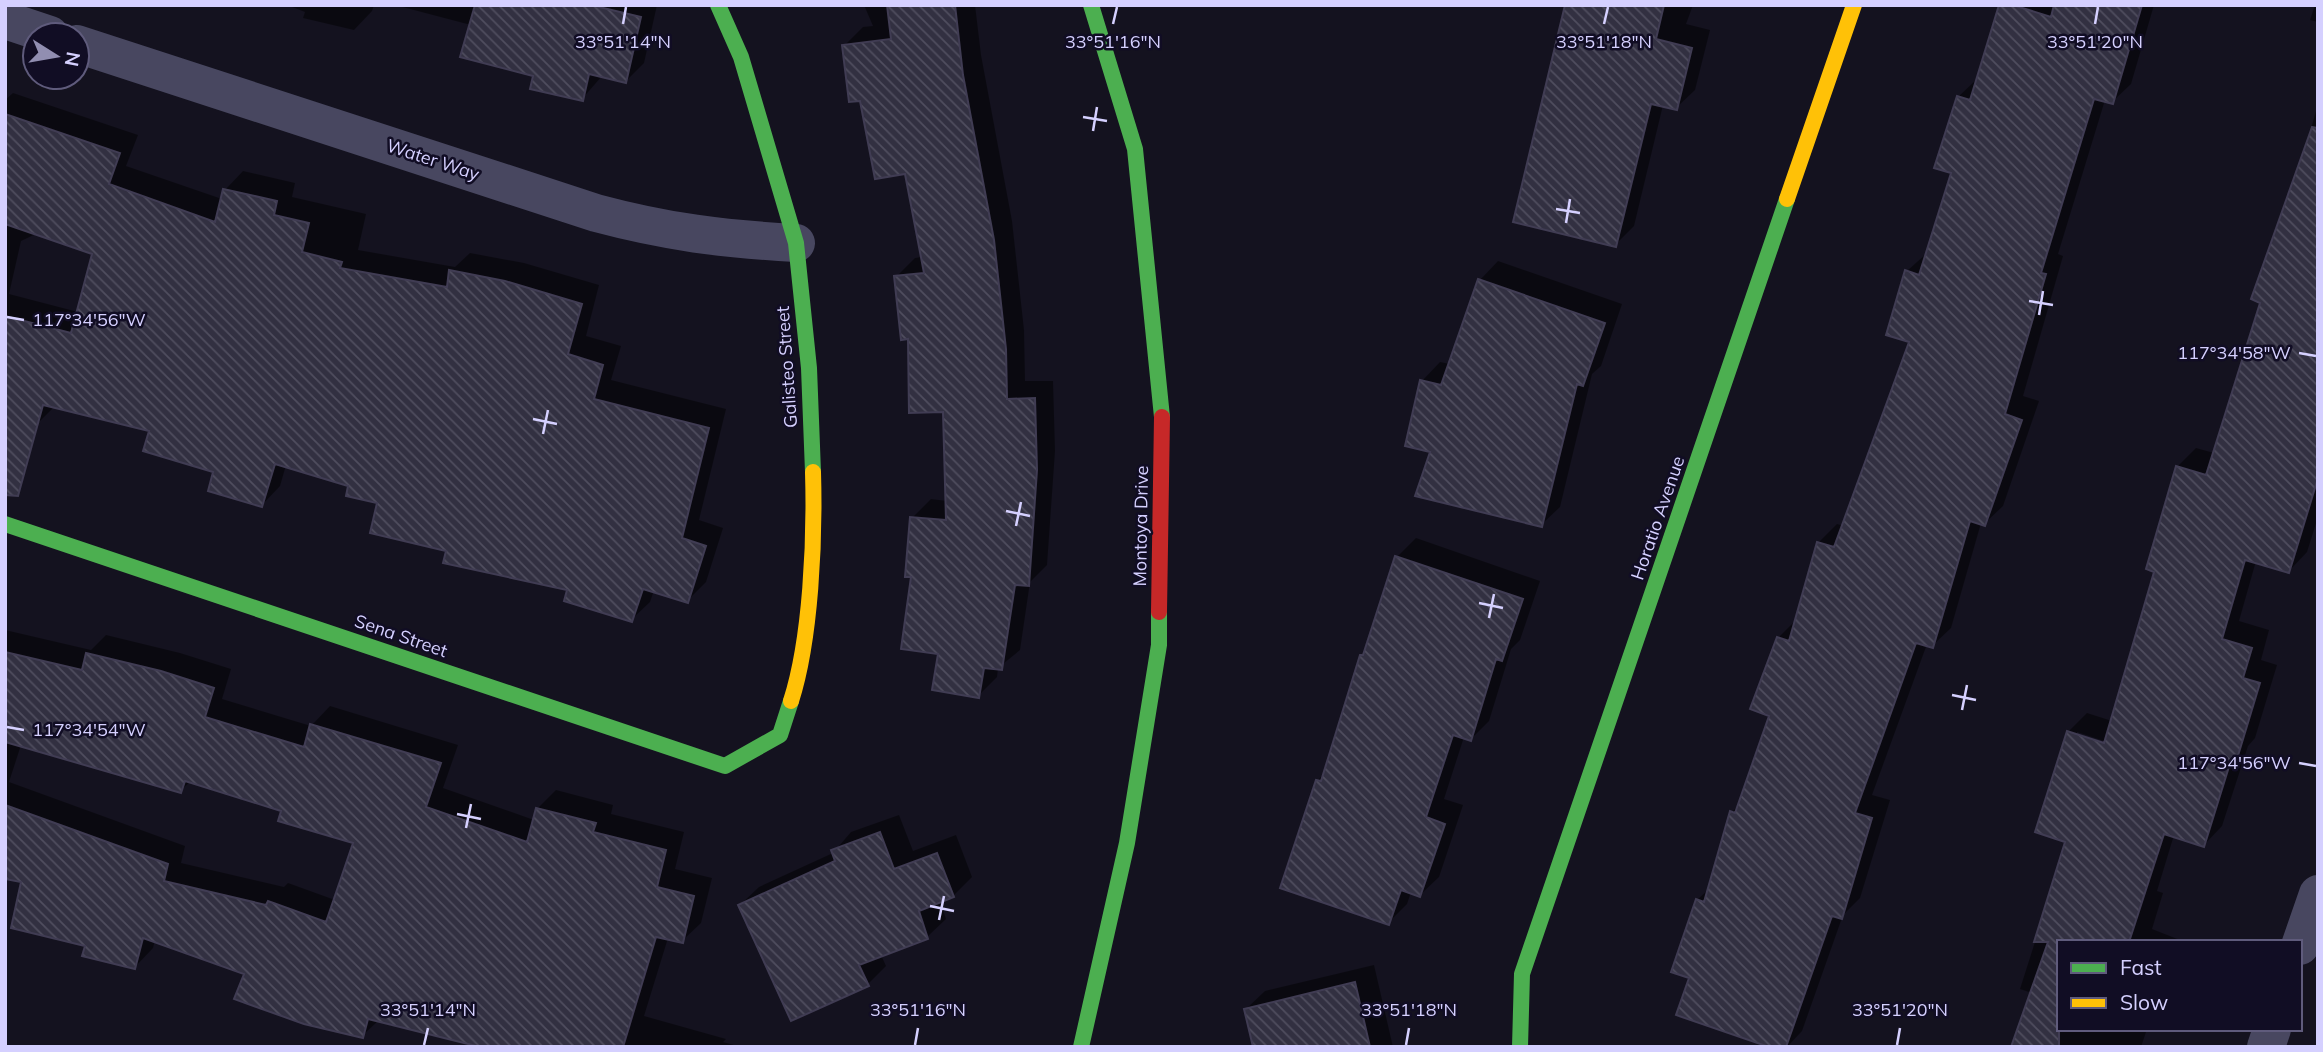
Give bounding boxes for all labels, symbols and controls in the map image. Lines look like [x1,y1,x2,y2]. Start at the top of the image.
north arrow [21,21,91,91]
text: 33°51'14"N [575,30,671,53]
text: 33°51'16"N [1065,30,1161,53]
text: 33°51'18"N [1556,30,1652,53]
text: 33°51'20"N [2047,30,2143,53]
text: N [60,50,86,69]
street label: Water Way [384,134,483,185]
street label: Galisteo Street [771,305,802,429]
text: 117°34'56"W [32,308,146,331]
text: 117°34'58"W [2177,341,2291,364]
street label: Horatio Avenue [1626,453,1689,583]
street label: Montoya Drive [1128,465,1153,587]
street label: Sena Street [352,609,451,662]
text: 117°34'54"W [32,718,146,741]
text: 117°34'56"W [2177,751,2291,774]
legend [2057,940,2302,1031]
text: Fast [2120,954,2162,980]
text: Slow [2120,989,2168,1015]
text: 33°51'14"N [380,998,476,1021]
text: 33°51'16"N [870,998,966,1021]
text: 33°51'18"N [1361,998,1457,1021]
text: 33°51'20"N [1852,998,1948,1021]

